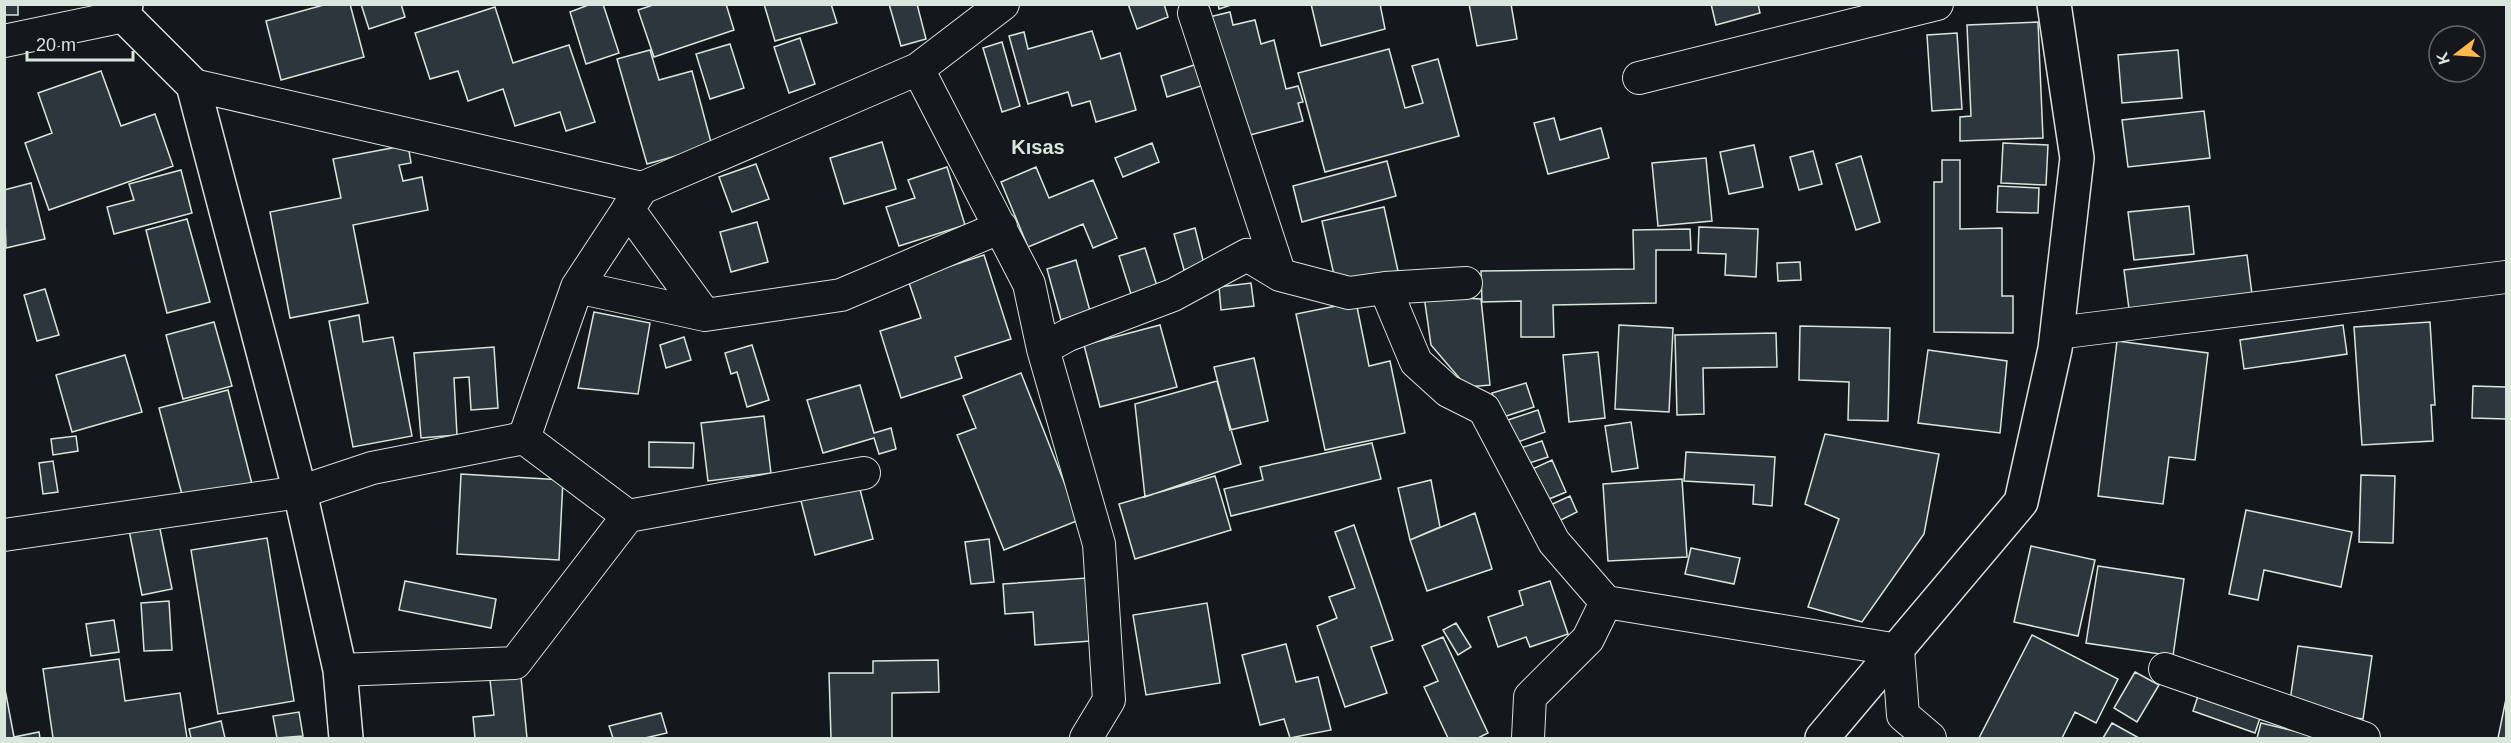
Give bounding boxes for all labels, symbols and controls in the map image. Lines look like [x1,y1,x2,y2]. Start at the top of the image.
scale bar [27,24,134,62]
north arrow [2427,24,2487,84]
text: 20 m [36,35,76,55]
text: K [2433,50,2453,66]
district label: Kısas [1011,136,1065,158]

